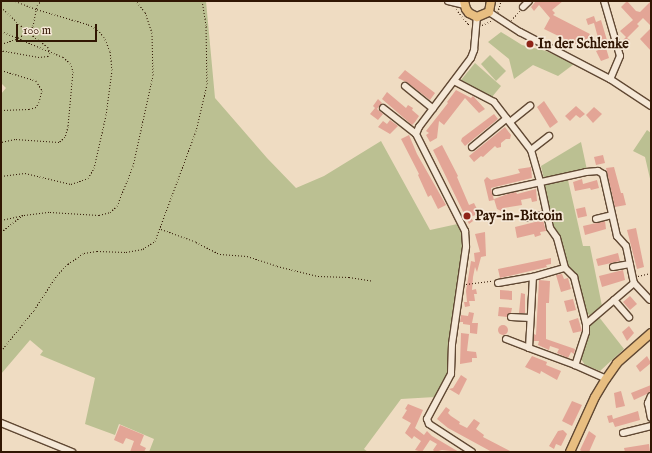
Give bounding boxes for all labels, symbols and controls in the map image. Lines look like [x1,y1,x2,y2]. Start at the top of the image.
scale bar [18,16,99,42]
text: 100 m [23,23,51,38]
place label: In der Schlenke [538,36,629,52]
marker: In der Schlenke [525,39,535,49]
place label: Pay-in-Bitcoin [475,208,562,224]
marker: Pay-in-Bitcoin [462,211,472,221]

